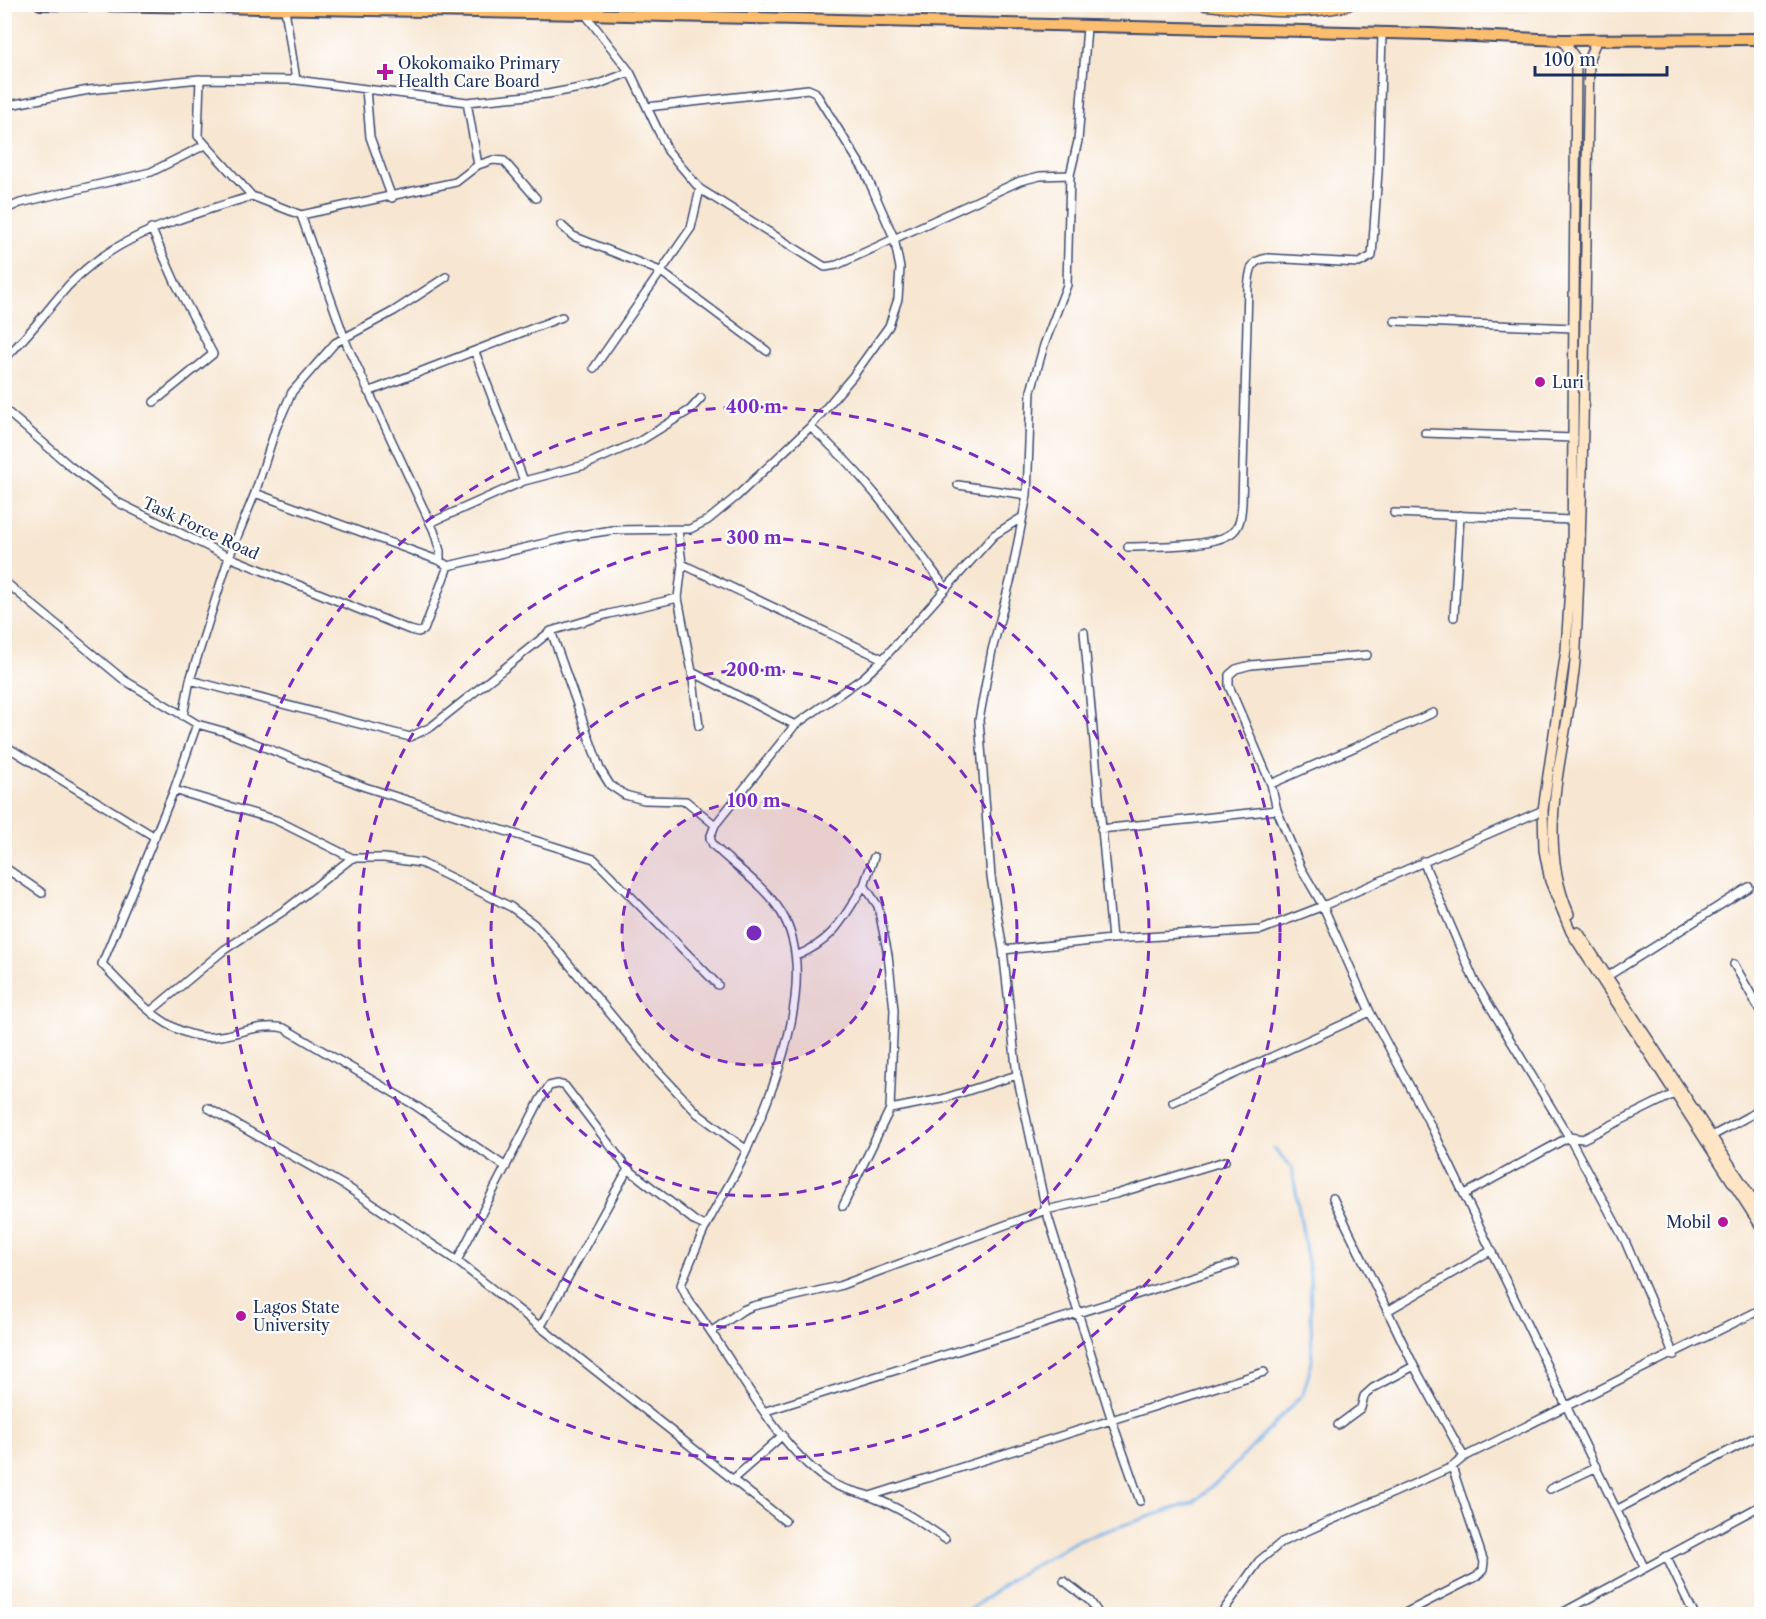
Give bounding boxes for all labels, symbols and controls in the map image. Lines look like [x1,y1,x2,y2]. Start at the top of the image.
scale bar [1535,39,1667,77]
text: 100 m [1544,49,1596,71]
place label: Okokomaiko Primary Health Care Board [398,53,561,91]
marker: Okokomaiko Primary Health Care Board [376,63,394,81]
place label: Luri [1552,372,1584,392]
marker: Luri [1533,375,1547,389]
text: 400 m [726,396,782,418]
street label: Task Force Road [140,492,263,564]
text: 300 m [726,527,782,549]
text: 200 m [726,659,782,681]
text: 100 m [727,790,781,812]
centre of rings [744,923,764,943]
place label: Mobil [1666,1212,1711,1232]
marker: Mobil [1716,1215,1730,1229]
place label: Lagos State University [253,1297,340,1335]
marker: Lagos State University [234,1309,248,1323]

